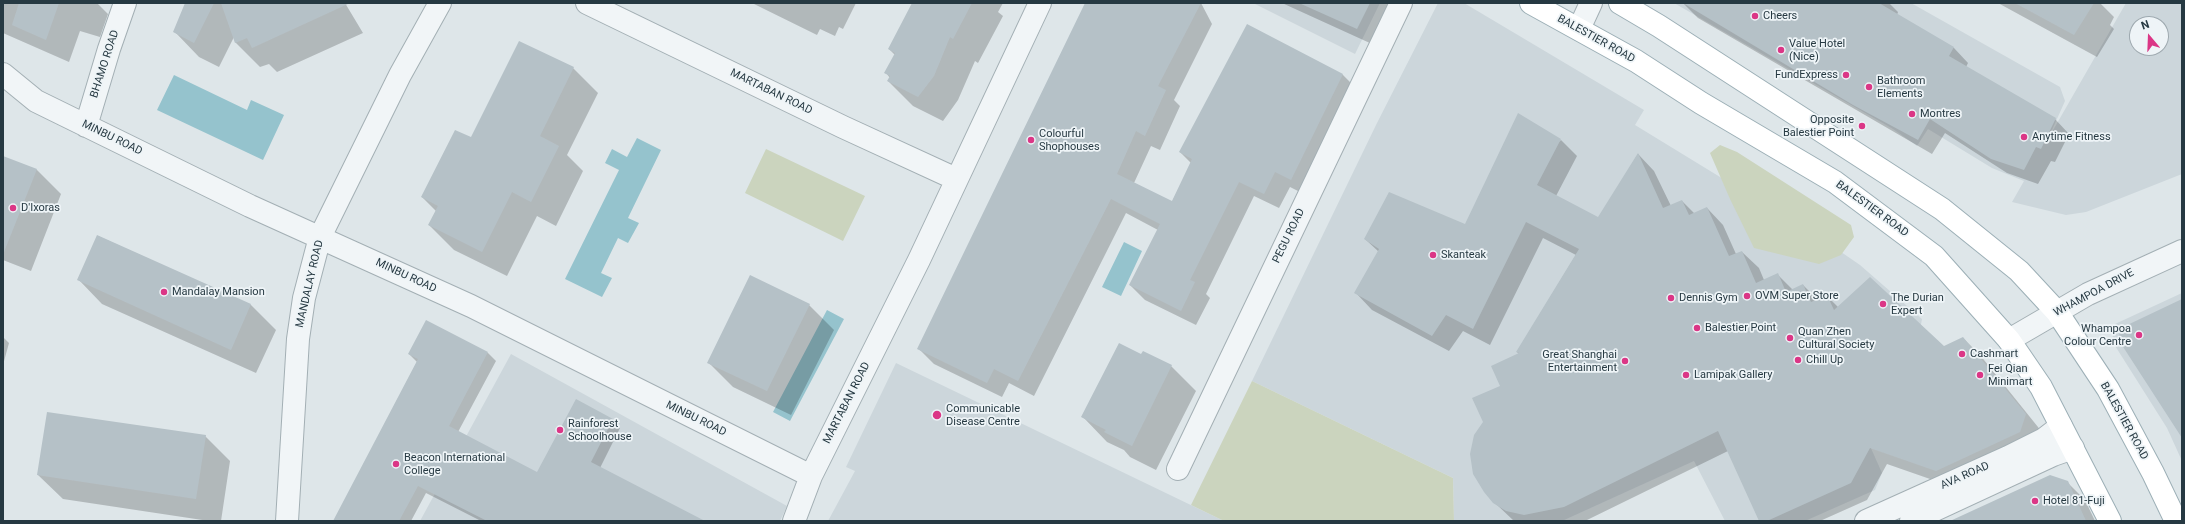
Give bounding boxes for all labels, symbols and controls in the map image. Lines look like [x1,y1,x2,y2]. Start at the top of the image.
place label: Cheers [1763,9,1797,23]
marker: Cheers [1750,11,1760,21]
street label: BALESTIER ROAD [1555,12,1637,66]
north arrow [2129,16,2169,56]
text: N [2139,18,2151,33]
street label: BHAMO ROAD [88,28,122,100]
place label: Value Hotel (Nice) [1789,37,1845,63]
marker: Value Hotel (Nice) [1776,45,1786,55]
street label: MARTABAN ROAD [728,66,814,118]
place label: FundExpress [1775,68,1838,82]
marker: FundExpress [1841,70,1851,80]
place label: Bathroom Elements [1877,74,1925,100]
marker: Bathroom Elements [1864,82,1874,92]
place label: Montres [1920,107,1961,121]
marker: Montres [1907,109,1917,119]
place label: Opposite Balestier Point [1783,113,1854,139]
street label: MINBU ROAD [80,118,144,158]
marker: Opposite Balestier Point [1857,121,1867,131]
place label: Colourful Shophouses [1039,127,1100,153]
place label: Anytime Fitness [2032,130,2111,144]
marker: Anytime Fitness [2019,132,2029,142]
marker: Colourful Shophouses [1026,135,1036,145]
street label: BALESTIER ROAD [1833,178,1911,240]
place label: D'Ixoras [21,201,60,215]
marker: D'Ixoras [8,203,18,213]
street label: PEGU ROAD [1270,207,1308,265]
street label: MANDALAY ROAD [293,239,327,329]
place label: Skanteak [1441,248,1486,262]
marker: Skanteak [1428,250,1438,260]
street label: MINBU ROAD [373,256,439,296]
street label: WHAMPOA DRIVE [2052,266,2136,320]
place label: Mandalay Mansion [172,285,265,299]
marker: Mandalay Mansion [159,287,169,297]
place label: OVM Super Store [1755,289,1839,303]
place label: Dennis Gym [1679,291,1738,305]
marker: OVM Super Store [1742,291,1752,301]
place label: The Durian Expert [1891,291,1944,317]
marker: Dennis Gym [1666,293,1676,303]
marker: The Durian Expert [1878,299,1888,309]
place label: Balestier Point [1705,321,1776,335]
place label: Whampoa Colour Centre [2064,322,2131,348]
marker: Balestier Point [1692,323,1702,333]
place label: Quan Zhen Cultural Society [1798,325,1874,351]
marker: Whampoa Colour Centre [2134,330,2144,340]
marker: Quan Zhen Cultural Society [1785,333,1795,343]
place label: Cashmart [1970,347,2018,361]
place label: Great Shanghai Entertainment [1542,348,1617,374]
marker: Cashmart [1957,349,1967,359]
place label: Chill Up [1806,353,1843,367]
marker: Chill Up [1793,355,1803,365]
marker: Great Shanghai Entertainment [1620,356,1630,366]
street label: MARTABAN ROAD [821,360,873,446]
place label: Fei Qian Minimart [1988,362,2032,388]
place label: Lamipak Gallery [1694,368,1772,382]
marker: Lamipak Gallery [1681,370,1691,380]
marker: Fei Qian Minimart [1975,370,1985,380]
street label: BALESTIER ROAD [2097,380,2151,462]
street label: MINBU ROAD [664,399,728,439]
place label: Communicable Disease Centre [946,402,1020,428]
marker: Communicable Disease Centre [931,409,943,421]
place label: Rainforest Schoolhouse [568,417,631,443]
marker: Rainforest Schoolhouse [555,425,565,435]
place label: Beacon International College [404,451,505,477]
marker: Beacon International College [391,459,401,469]
street label: AVA ROAD [1939,459,1991,493]
place label: Hotel 81-Fuji [2043,494,2105,508]
marker: Hotel 81-Fuji [2030,496,2040,506]

